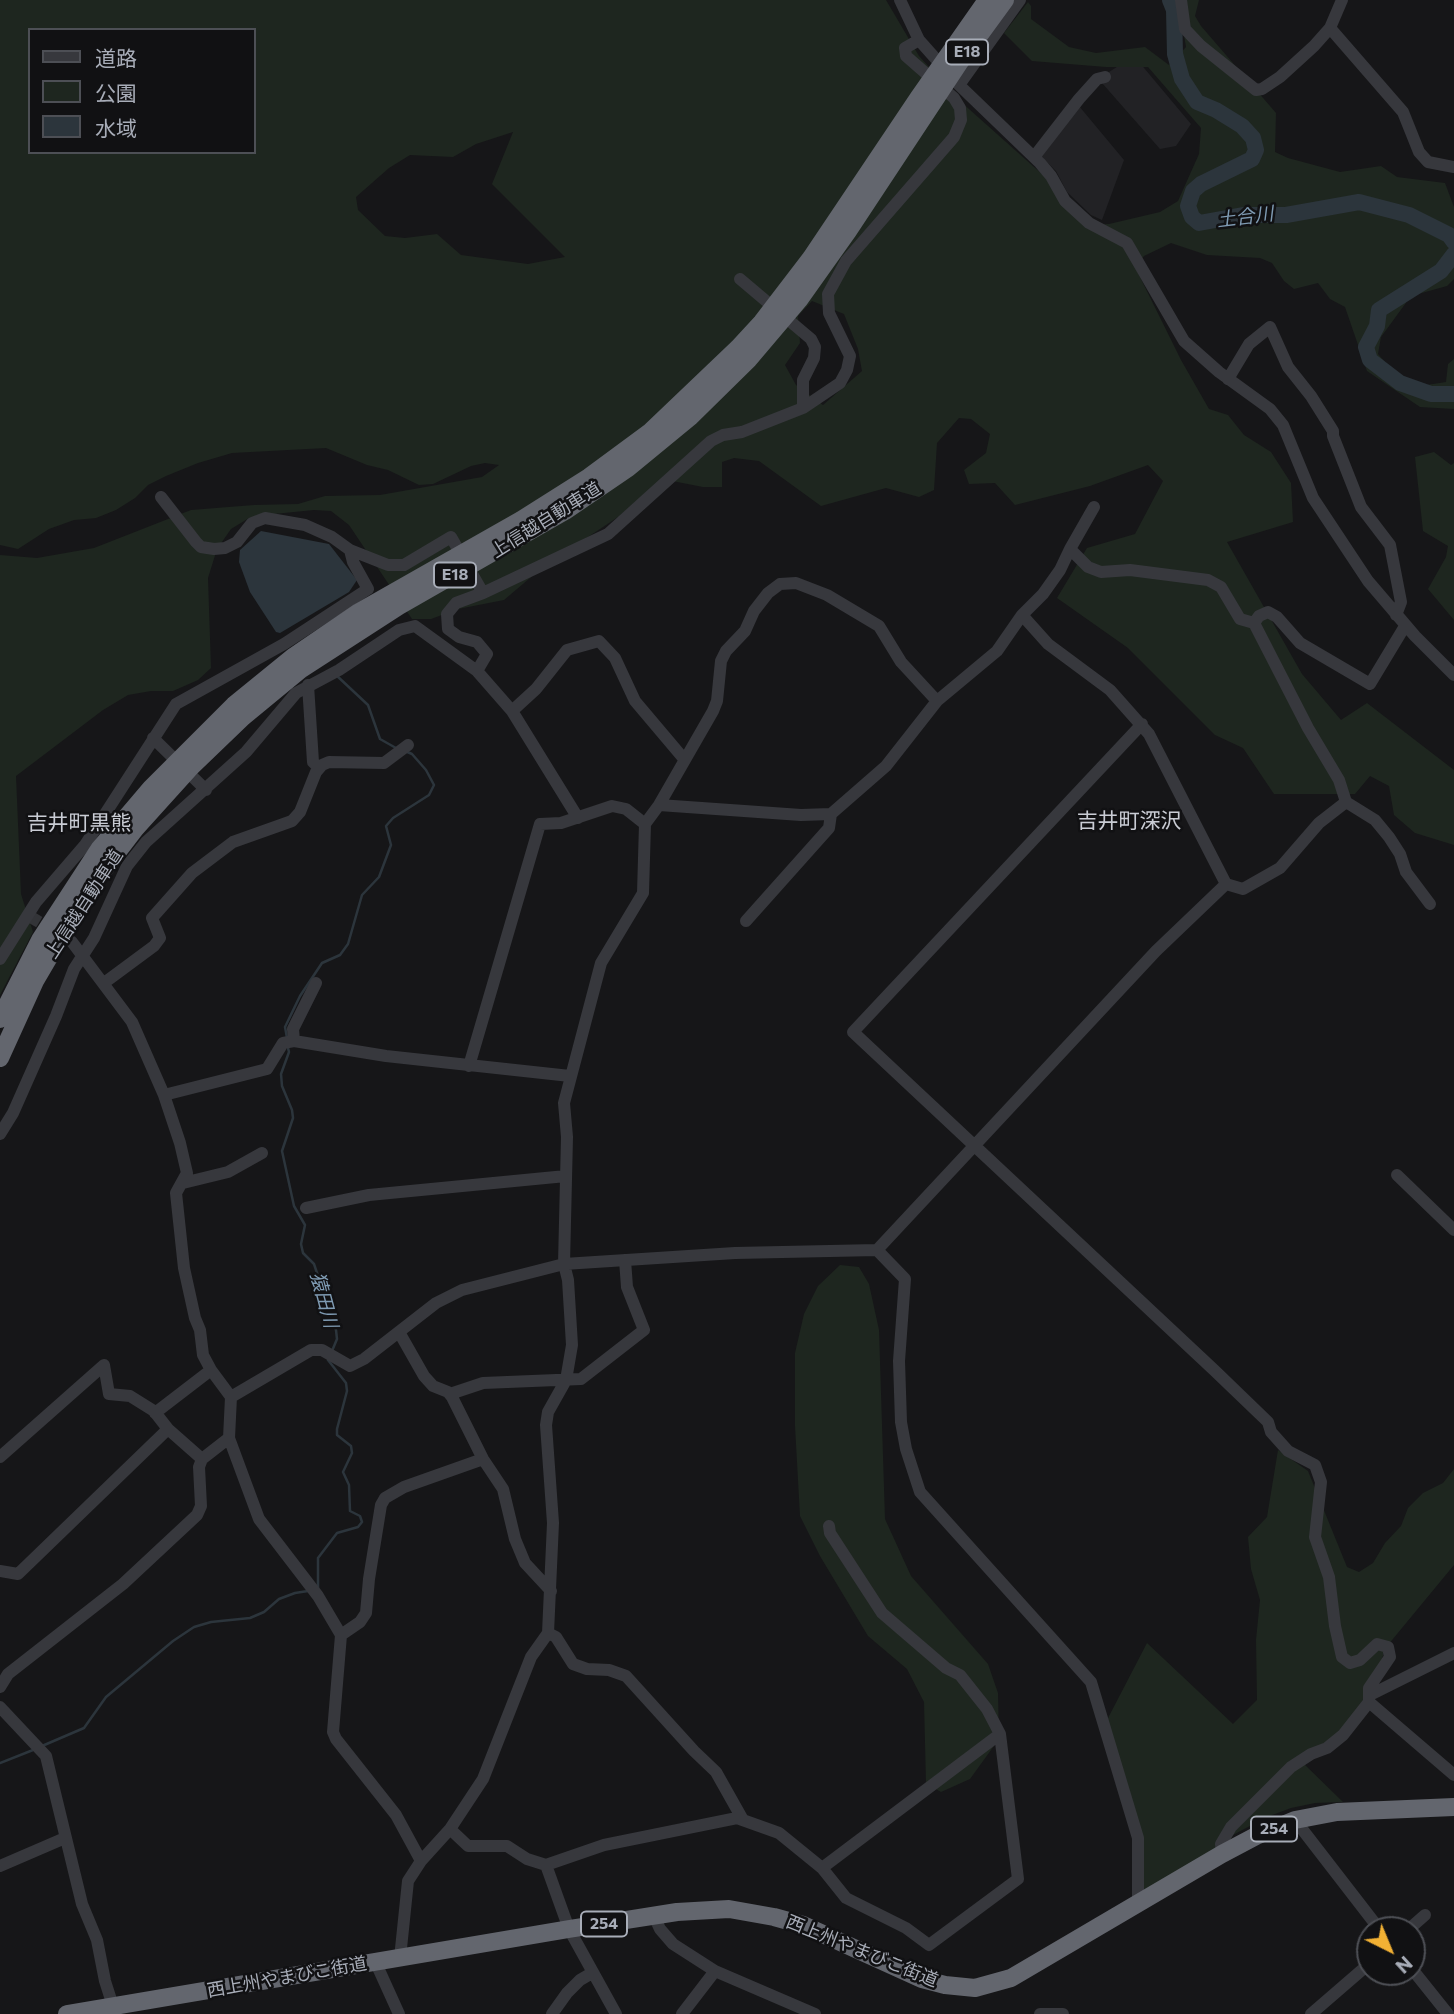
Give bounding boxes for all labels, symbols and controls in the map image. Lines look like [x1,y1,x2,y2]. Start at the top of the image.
legend [28,28,256,154]
road number: E18 [946,40,988,64]
text: 道路 [95,45,137,70]
text: 公園 [95,80,137,105]
text: 水域 [95,115,137,140]
water label: 土合川 [1215,202,1275,232]
street label: 上信越自動車道 [487,477,605,563]
road number: E18 [434,562,476,588]
district label: 吉井町深沢 [1077,808,1181,834]
district label: 吉井町黒熊 [27,810,131,836]
street label: 上信越自動車道 [41,845,127,963]
water label: 猿田川 [306,1270,342,1330]
road number: 254 [1251,1816,1297,1842]
street label: 西上州やまびこ街道 [783,1911,941,1991]
road number: 254 [581,1912,627,1936]
north arrow [1356,1916,1426,1986]
street label: 西上州やまびこ街道 [205,1952,369,2002]
text: N [1391,1952,1417,1979]

